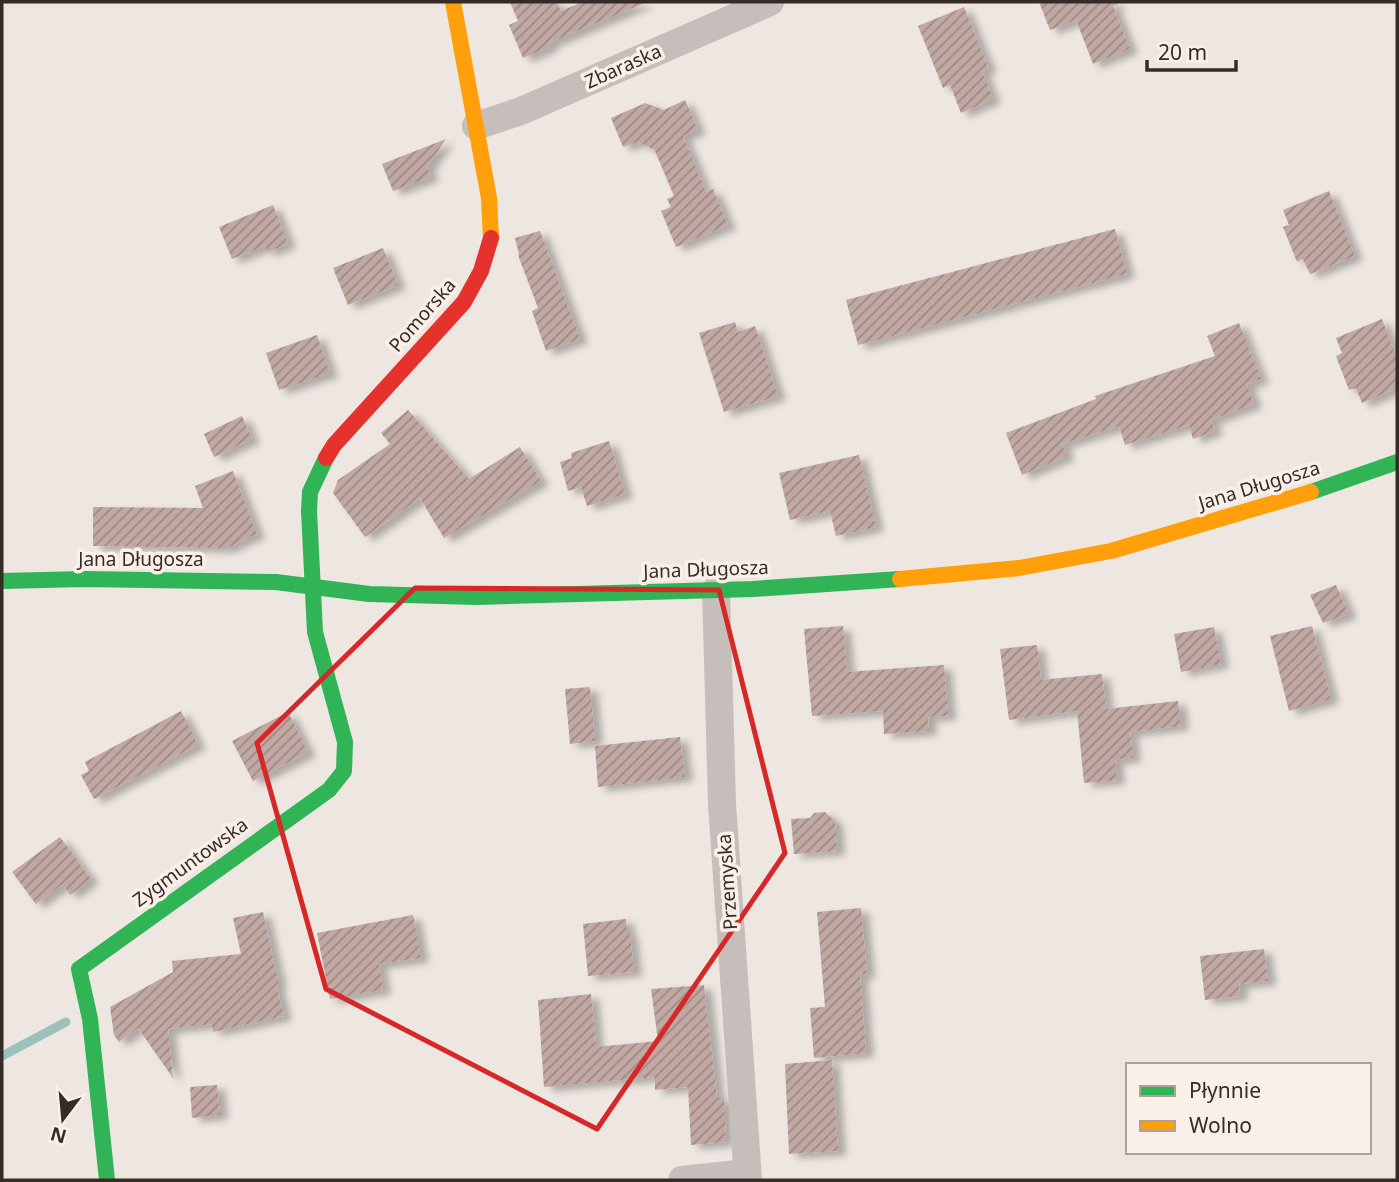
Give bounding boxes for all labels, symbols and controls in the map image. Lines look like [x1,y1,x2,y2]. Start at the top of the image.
scale bar [1147,28,1236,72]
street label: Zbaraska [581,38,665,94]
text: 20 m [1158,38,1207,66]
street label: Pomorska [383,273,461,357]
street label: Jana Długosza [1193,454,1323,516]
street label: Jana Długosza [76,546,204,572]
street label: Jana Długosza [641,554,769,584]
street label: Zygmuntowska [127,811,253,913]
street label: Przemyska [711,833,743,931]
legend [1126,1063,1371,1154]
text: Płynnie [1189,1076,1261,1104]
north arrow [28,1084,98,1154]
text: Wolno [1189,1111,1252,1139]
text: N [47,1121,69,1150]

